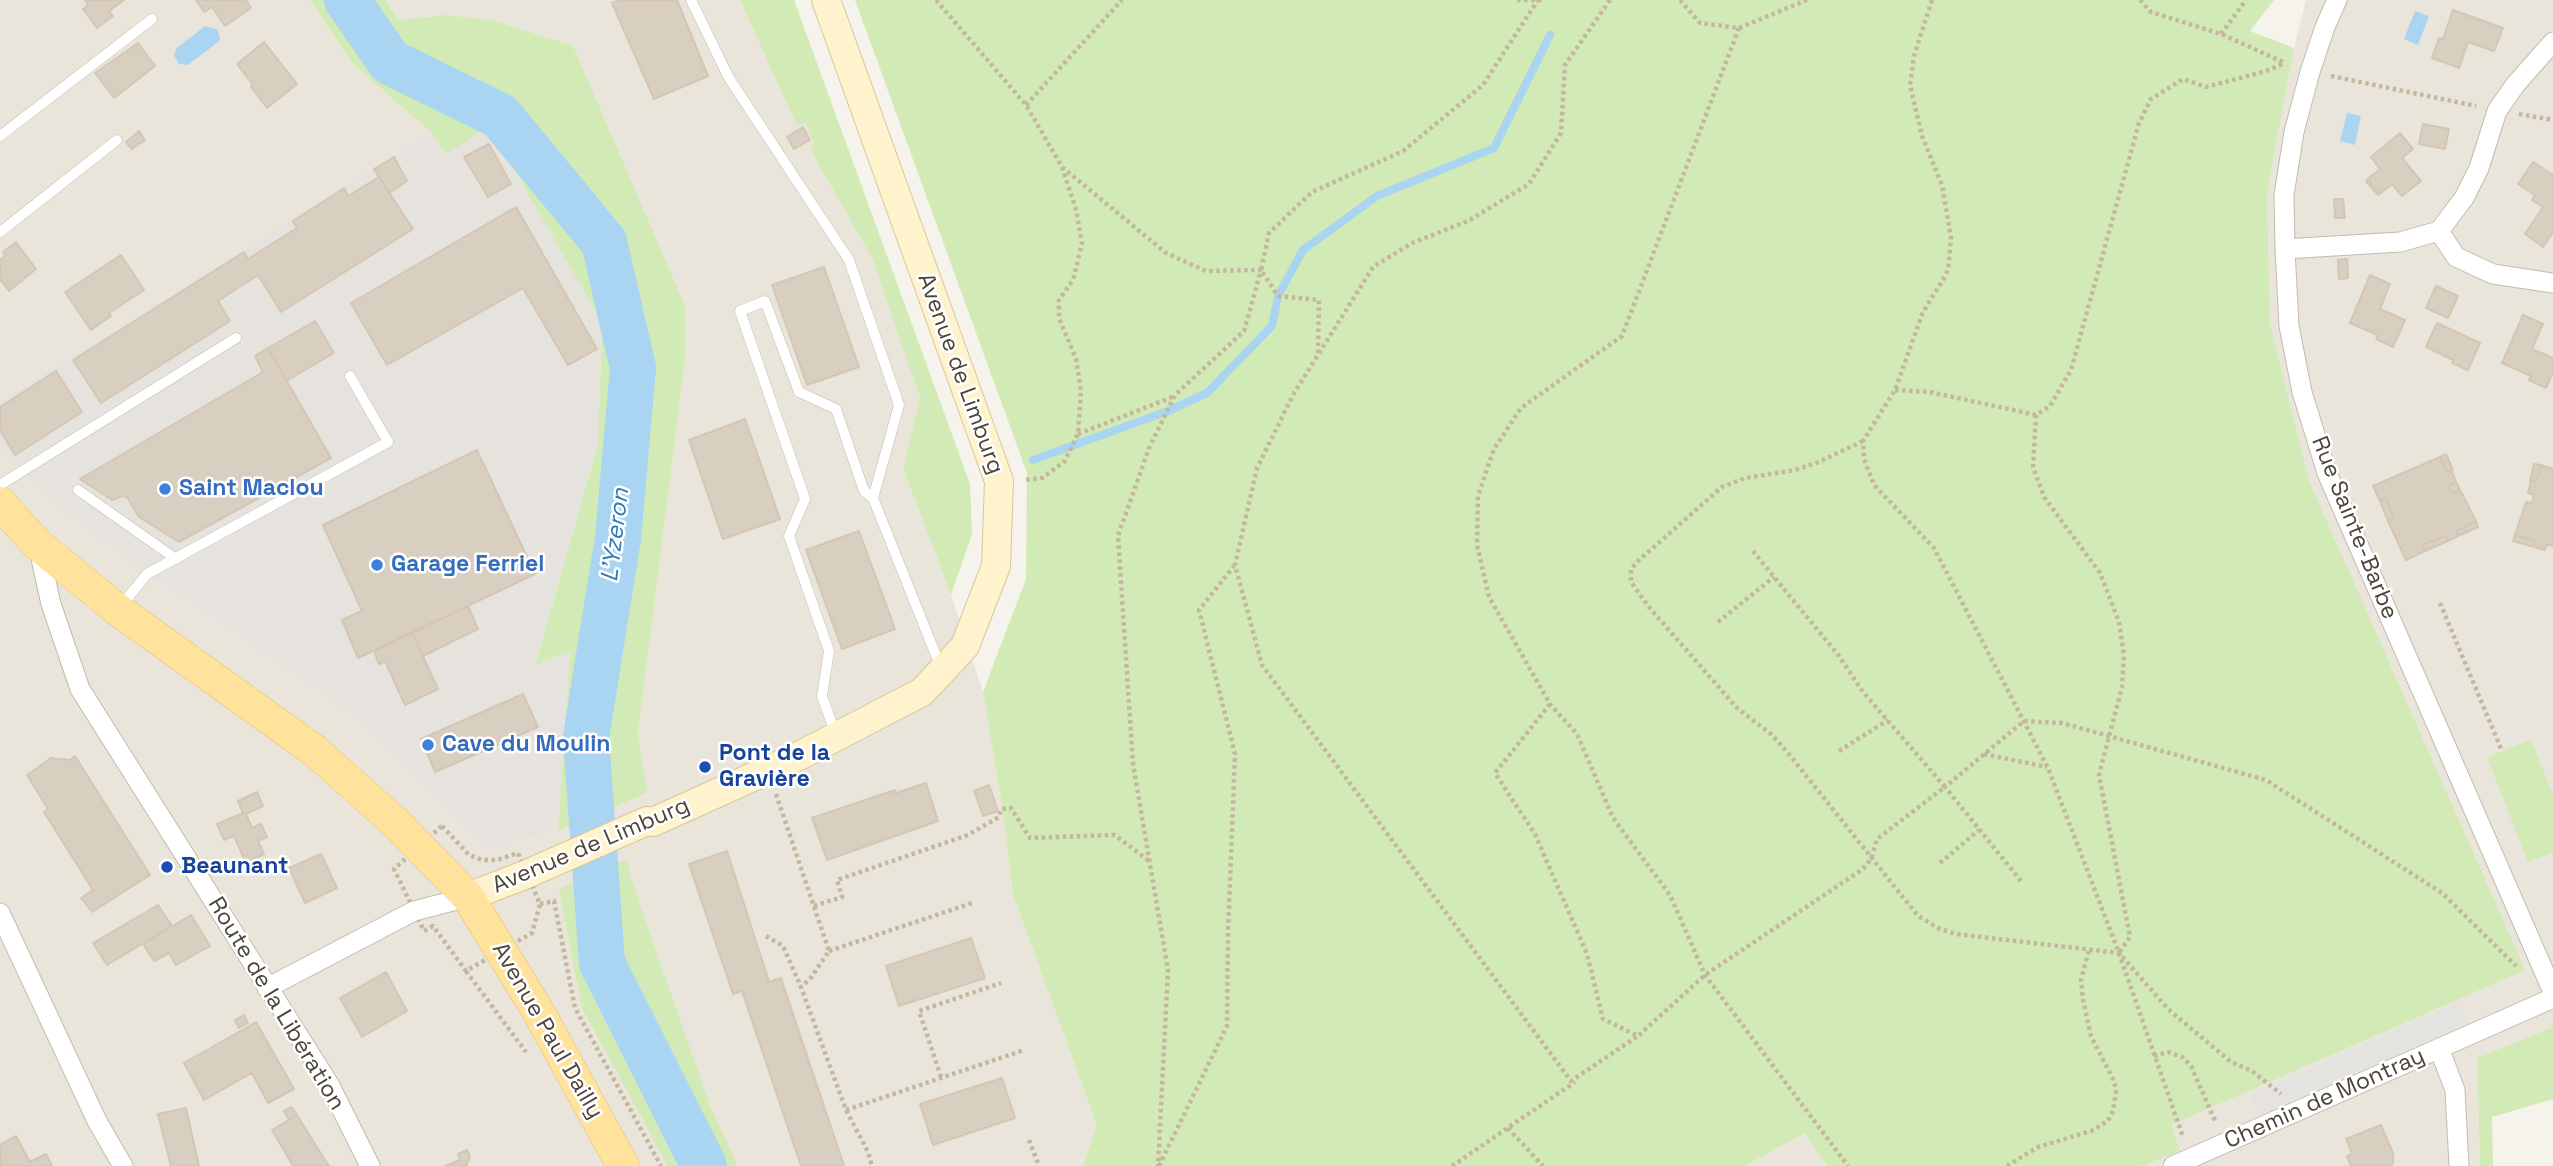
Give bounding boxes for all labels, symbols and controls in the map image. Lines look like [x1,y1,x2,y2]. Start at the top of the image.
street label: Avenue de Limburg [911,270,1009,478]
street label: Rue Sainte-Barbe [2305,433,2403,623]
place label: Saint Maclou [179,475,324,503]
marker: Saint Maclou [157,481,173,497]
water label: L'Yzeron [596,487,636,583]
place label: Garage Ferriel [391,551,544,579]
marker: Garage Ferriel [369,557,385,573]
place label: Cave du Moulin [442,731,610,759]
marker: Cave du Moulin [420,737,436,753]
place label: Pont de la Gravière [719,740,830,794]
marker: Pont de la Gravière [697,759,713,775]
street label: Avenue de Limburg [488,792,694,900]
place label: Beaunant [181,853,288,881]
marker: Beaunant [159,859,175,875]
street label: Route de la Libération [201,893,351,1115]
street label: Avenue Paul Dailly [485,938,609,1124]
street label: Chemin de Montray [2221,1042,2429,1156]

